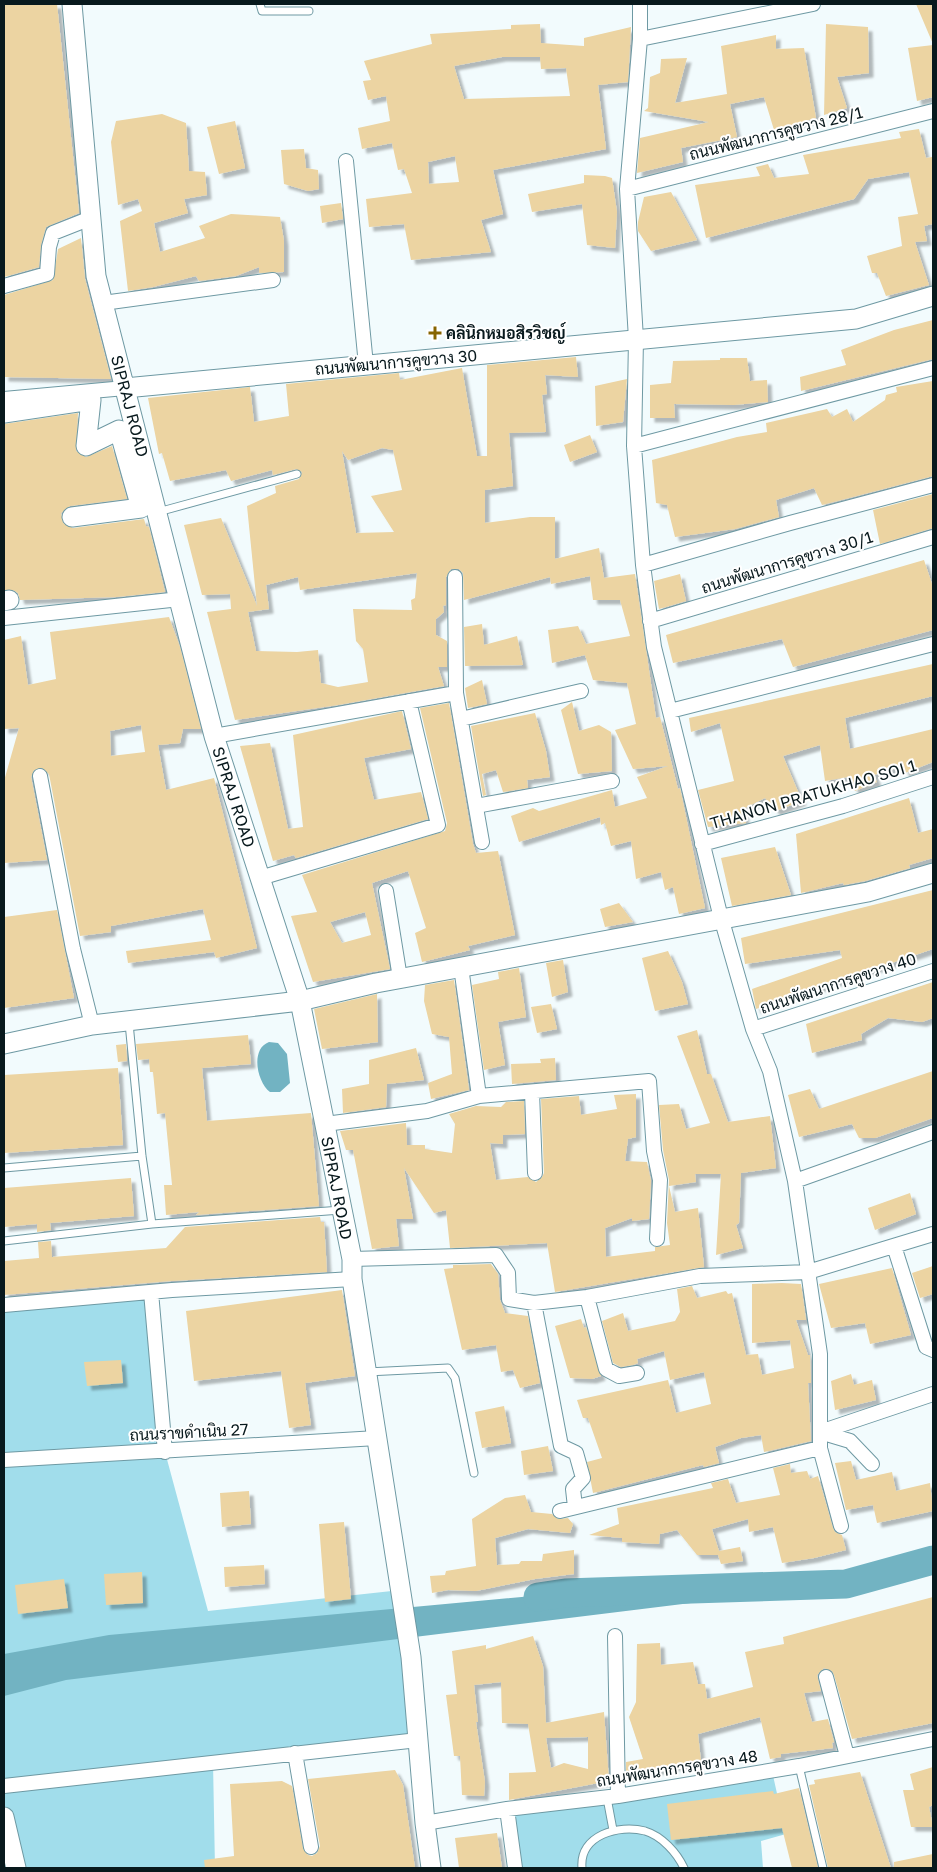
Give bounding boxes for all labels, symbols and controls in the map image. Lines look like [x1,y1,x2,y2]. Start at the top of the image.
street label: ถนนพัฒนาการคูขวาง 28/1 [687,102,865,166]
place label: คลินิกหมอสิรวิชญ์ [446,322,567,344]
marker: คลินิกหมอสิรวิชญ์ [428,326,442,340]
street label: ถนนพัฒนาการคูขวาง 30 [314,345,478,381]
street label: SIPRAJ ROAD [107,353,153,459]
street label: ถนนพัฒนาการคูขวาง 30/1 [699,526,876,600]
street label: SIPRAJ ROAD [208,744,260,850]
street label: THANON PRATUKHAO SOI 1 [708,755,919,833]
street label: ถนนพัฒนาการคูขวาง 40 [757,948,919,1020]
street label: SIPRAJ ROAD [317,1135,357,1241]
street label: ถนนราขดำเนิน 27 [129,1419,249,1445]
street label: ถนนพัฒนาการคูขวาง 48 [595,1745,759,1793]

